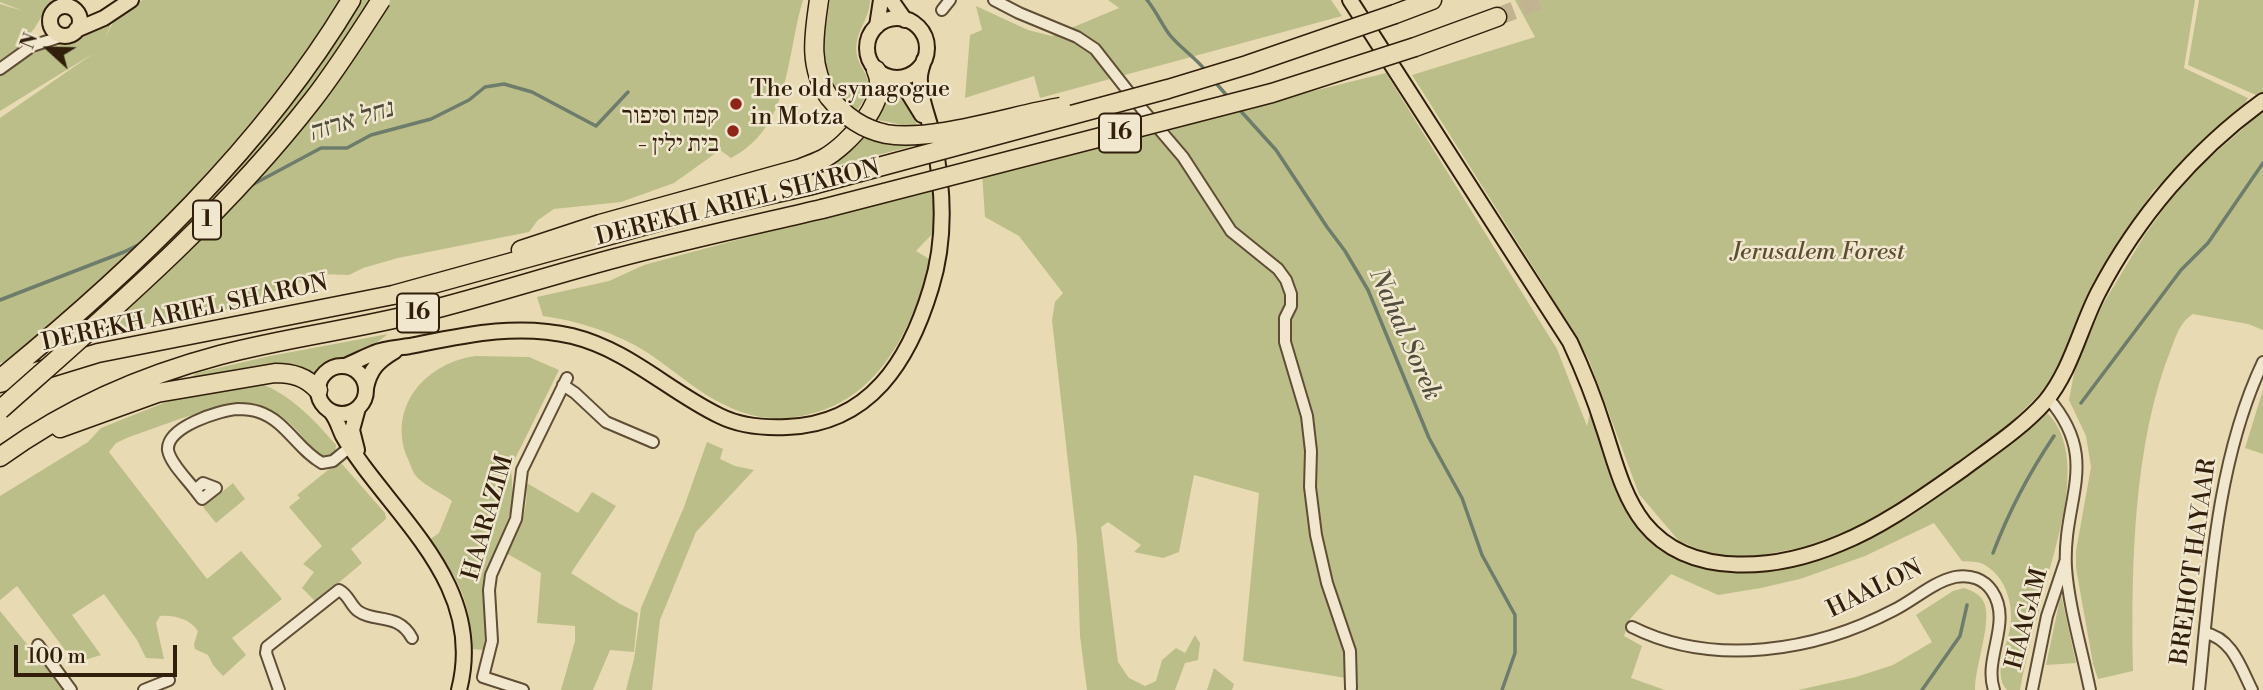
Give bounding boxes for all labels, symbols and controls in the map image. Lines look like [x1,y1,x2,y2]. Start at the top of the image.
north arrow [14,14,84,84]
text: N [16,30,43,53]
place label: The old synagogue in Motza [750,76,950,132]
water label: נחל ארזה [305,94,397,150]
marker: The old synagogue in Motza [728,96,744,112]
place label: קפה וסיפור - בית ילין [622,103,719,159]
road number: 16 [1099,114,1141,152]
marker: קפה וסיפור - בית ילין [725,123,741,139]
street label: DEREKH ARIEL SHARON [593,155,883,253]
road number: 1 [193,200,221,240]
park label: Jerusalem Forest [1731,239,1905,267]
water label: Nahal Sorek [1361,264,1447,406]
street label: DEREKH ARIEL SHARON [39,270,331,358]
road number: 16 [397,294,439,332]
street label: HAARAZIM [457,452,521,584]
street label: BREHOT HAYAAR [2166,457,2224,667]
street label: HAALON [1823,555,1927,625]
street label: HAAGAM [2001,565,2055,673]
scale bar [18,630,180,674]
text: 100 m [27,644,86,670]

